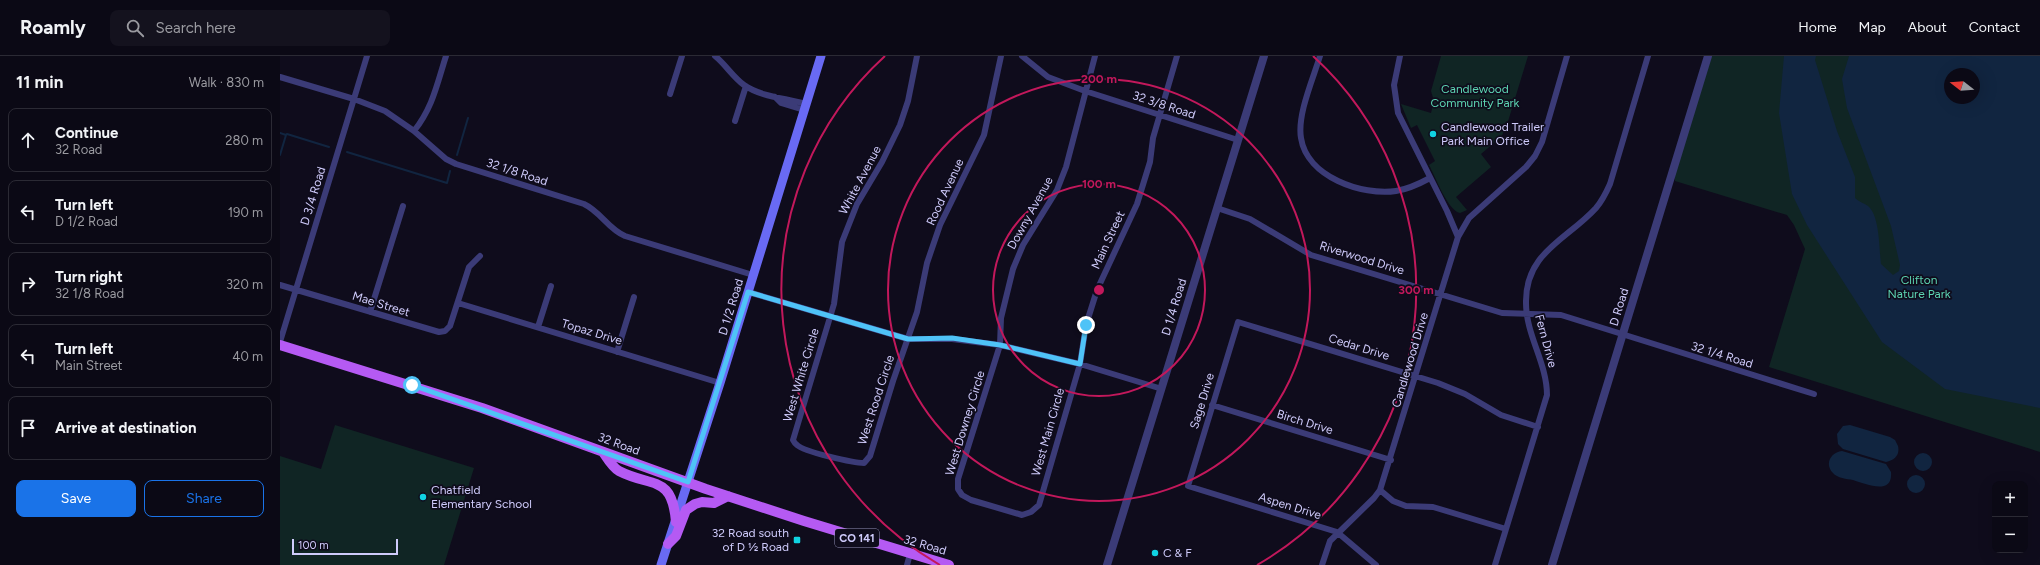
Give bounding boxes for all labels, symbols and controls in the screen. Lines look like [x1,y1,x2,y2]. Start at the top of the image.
search box [110,10,390,46]
text: Roamly [20,16,86,39]
icon: search [124,17,146,39]
text: Search here [156,19,236,37]
text: Home [1798,19,1837,36]
text: Map [1859,19,1886,36]
text: About [1908,19,1947,36]
text: Contact [1969,19,2020,36]
north arrow [1944,68,1980,104]
text: 11 min [16,72,63,92]
text: 200 m [1081,72,1117,86]
text: Walk · 830 m [189,75,264,90]
park label: Candlewood Community Park [1431,82,1520,110]
street label: 32 3/8 Road [1131,88,1197,122]
place label: Candlewood Trailer Park Main Office [1441,120,1544,148]
text: Continue [55,124,118,142]
icon: ahead [17,129,39,151]
marker: Candlewood Trailer Park Main Office [1428,129,1438,139]
text: 280 m [225,133,263,148]
text: 32 Road [55,142,102,157]
street label: White Avenue [836,143,884,217]
street label: 32 1/8 Road [485,155,549,189]
street label: Rood Avenue [923,156,967,228]
street label: D 3/4 Road [297,165,329,227]
street label: Downy Avenue [1004,174,1056,252]
text: 100 m [1082,177,1116,191]
text: Turn left [55,196,113,214]
icon: left [17,201,39,223]
text: 190 m [228,205,263,220]
street label: Main Street [1088,208,1128,271]
text: D 1/2 Road [55,214,118,229]
street label: Riverwood Drive [1318,238,1407,278]
text: Turn right [55,268,123,286]
icon: right [17,273,39,295]
park label: Clifton Nature Park [1887,273,1951,301]
text: 320 m [226,277,263,292]
street label: D 1/2 Road [716,277,746,337]
street label: D 1/4 Road [1159,277,1189,337]
centre of rings [1092,283,1106,297]
text: 300 m [1398,283,1434,297]
text: 32 1/8 Road [55,286,124,301]
street label: D Road [1607,286,1631,328]
street label: Mae Street [351,289,412,320]
street label: Candlewood Drive [1389,310,1431,409]
street label: Fern Drive [1532,313,1560,370]
street label: Topaz Drive [560,316,624,348]
route end [1077,316,1095,334]
street label: West White Circle [780,326,822,423]
street label: Cedar Drive [1327,331,1392,363]
street label: 32 1/4 Road [1689,339,1755,371]
text: Turn left [55,340,113,358]
icon: left [17,345,39,367]
text: 40 m [232,349,263,364]
street label: West Rood Circle [855,353,897,447]
text: Main Street [55,358,123,373]
street label: West Downey Circle [942,369,988,477]
street label: Sage Drive [1187,371,1217,431]
route start [403,376,421,394]
street label: West Main Circle [1029,386,1067,477]
street label: Birch Drive [1275,407,1335,437]
icon: arrive [17,417,39,439]
text: Arrive at destination [55,419,196,437]
street label: 32 Road [596,430,642,458]
button: Save [16,480,136,517]
button: Share [144,480,264,517]
map controls [1992,481,2028,553]
button: + [1992,481,2028,517]
place label: Chatfield Elementary School [431,483,532,511]
street label: Aspen Drive [1257,490,1323,522]
marker: Chatfield Elementary School [418,492,428,502]
button: − [1992,517,2028,553]
place label: 32 Road south of D ½ Road [712,526,789,554]
road number: CO 141 [835,529,879,547]
street label: 32 Road [902,532,948,558]
marker: 32 Road south of D ½ Road [792,535,802,545]
scale bar [292,537,398,556]
text: 100 m [298,539,329,552]
place label: C & F [1163,546,1192,560]
marker: C & F [1150,548,1160,558]

